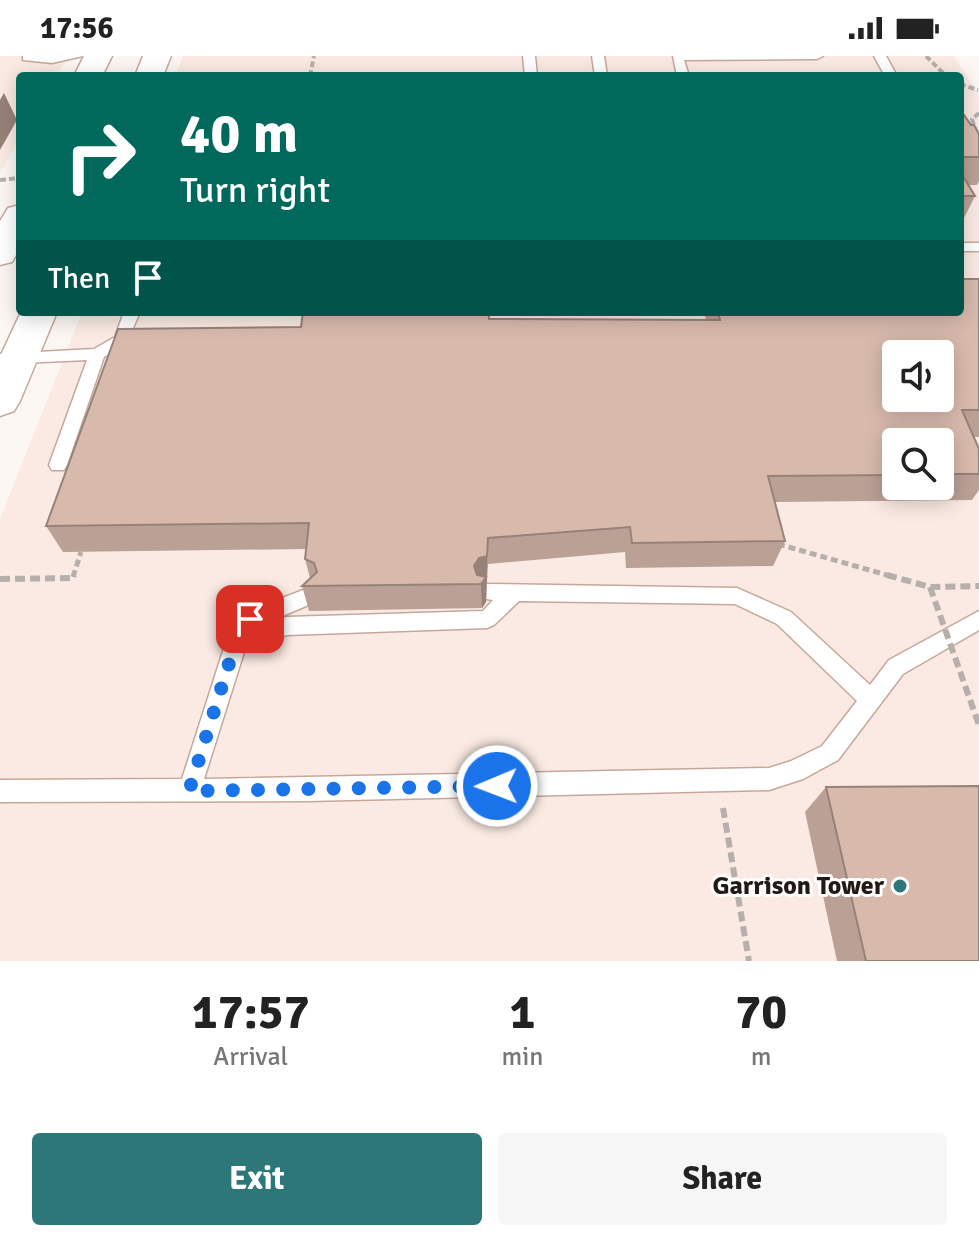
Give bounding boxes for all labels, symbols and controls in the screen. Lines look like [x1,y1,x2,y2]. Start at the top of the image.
text: 17:56 [40,10,114,47]
text: 40 m [180,99,298,168]
icon: right [48,104,152,208]
text: Turn right [180,168,330,213]
icon: arrive [126,256,170,300]
text: Then [48,260,110,297]
map controls [882,340,954,500]
button: sound [882,340,954,412]
button: search [882,428,954,500]
pin [216,585,284,653]
icon: arrive [228,597,272,641]
position arrow [455,744,539,828]
place label: Garrison Tower [712,870,885,902]
marker: Garrison Tower [891,877,909,895]
text: 17:57 [192,983,310,1042]
text: 1 [510,983,535,1042]
text: 70 [735,983,787,1042]
text: Arrival [213,1041,288,1073]
text: min [502,1041,543,1073]
text: m [751,1041,772,1073]
button: Exit [32,1133,482,1225]
button: Share [498,1133,947,1225]

